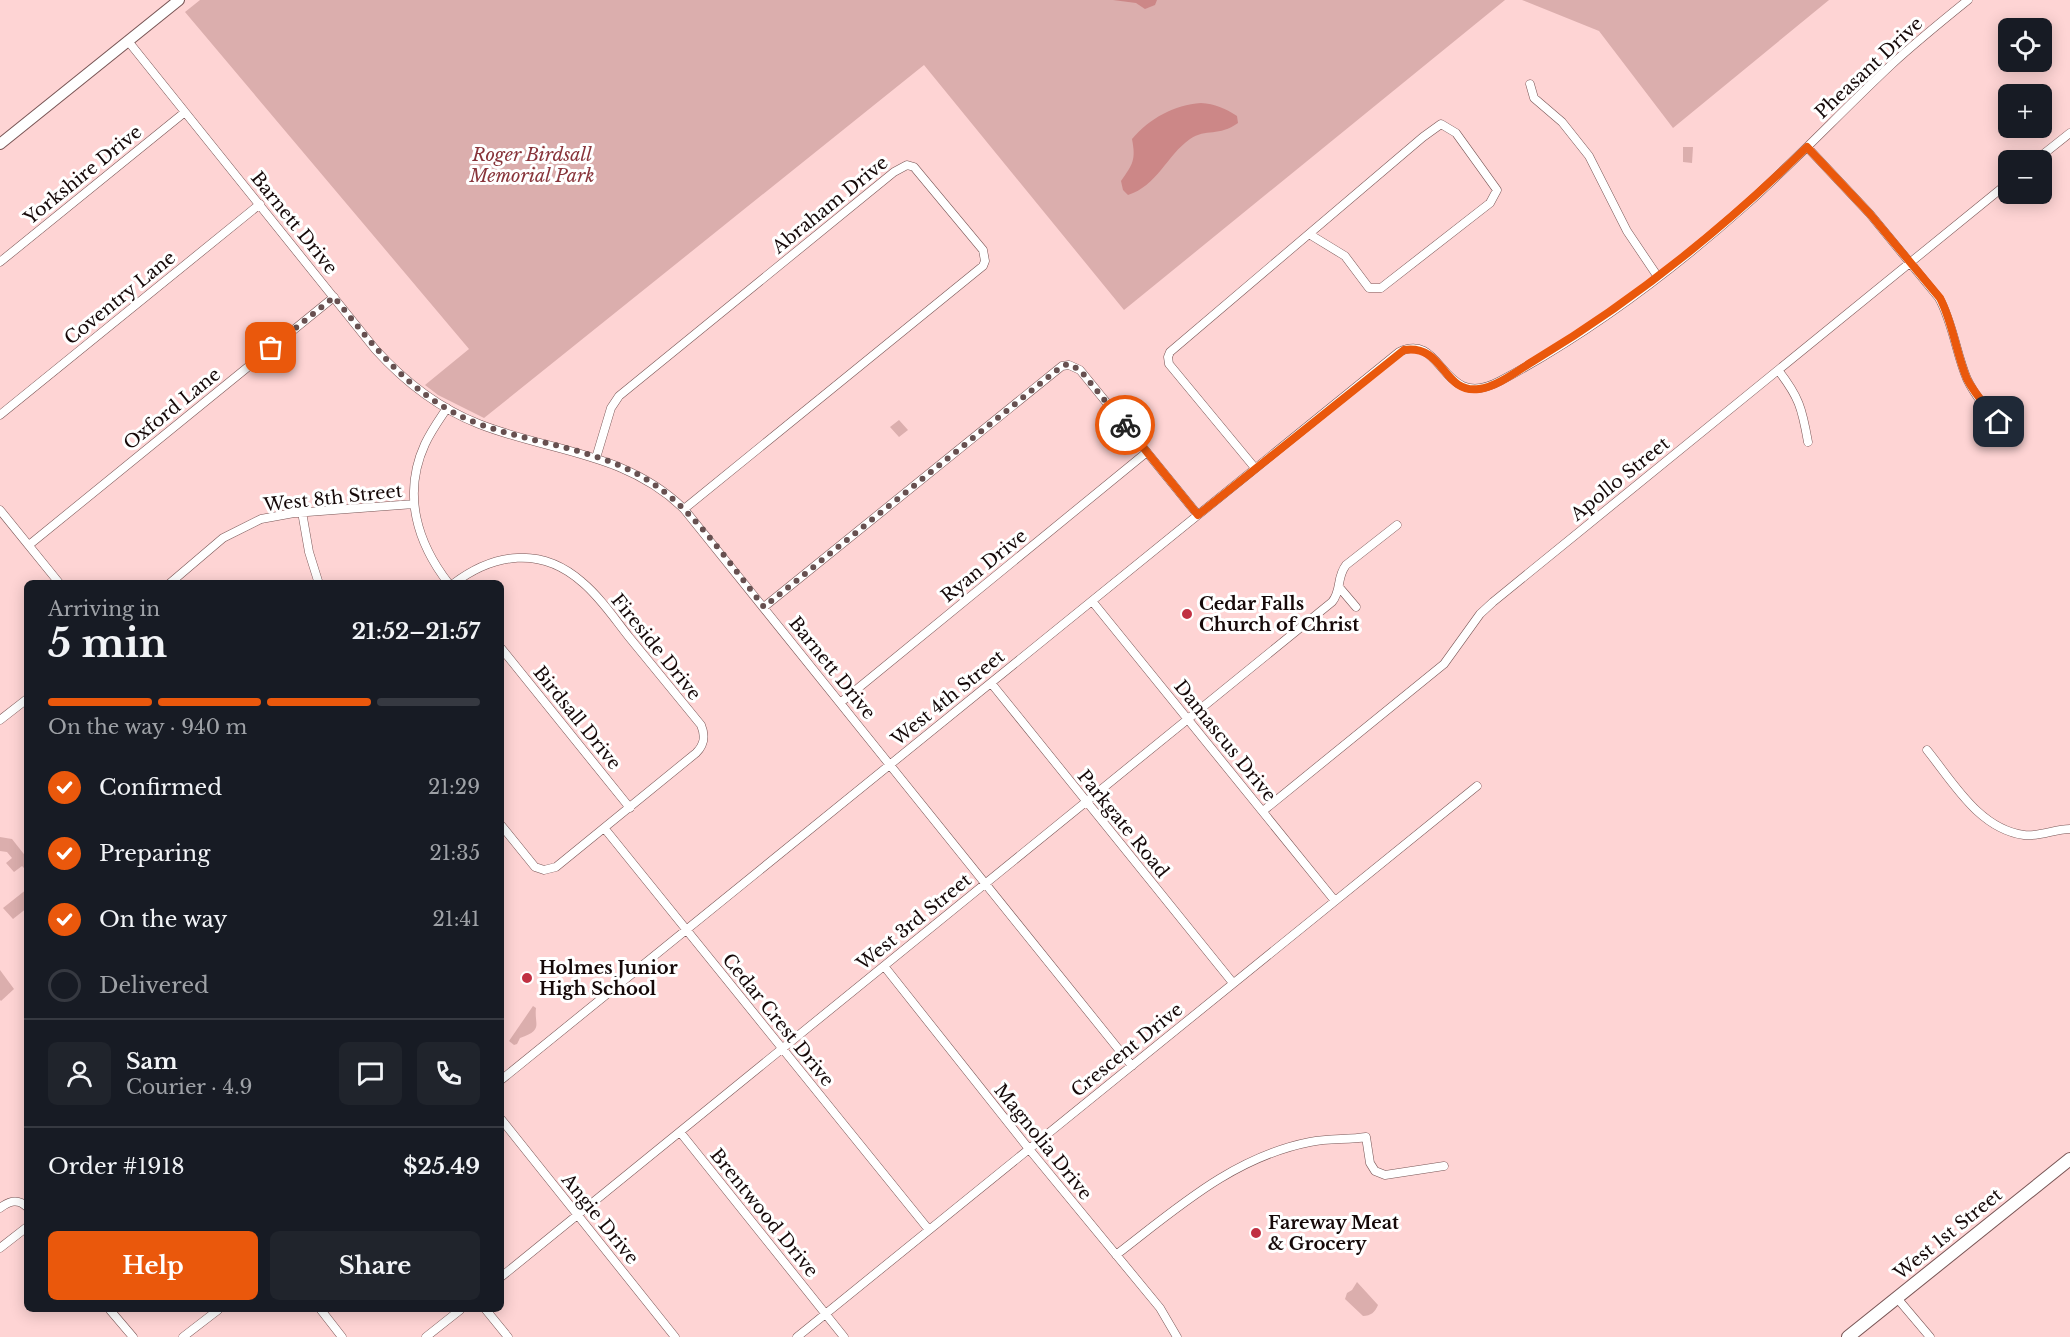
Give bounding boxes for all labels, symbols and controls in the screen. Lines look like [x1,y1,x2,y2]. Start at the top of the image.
street label: Pheasant Drive [1811,13,1927,123]
map controls [1998,18,2052,204]
button: locate [1998,18,2052,72]
button: + [1998,84,2052,138]
street label: Yorkshire Drive [19,121,146,230]
park label: Roger Birdsall Memorial Park [469,144,594,187]
button: − [1998,150,2052,204]
street label: Abraham Drive [767,152,892,259]
street label: Barnett Drive [246,167,342,279]
street label: Coventry Lane [60,247,180,349]
pin [245,322,296,373]
icon: bag [254,331,287,364]
street label: Oxford Lane [119,363,225,455]
courier [1095,395,1155,455]
pin [1973,396,2024,447]
icon: home [1982,405,2015,438]
icon: bike [1109,409,1142,442]
street label: Apollo Street [1565,432,1674,526]
street label: West 8th Street [261,480,404,516]
street label: Ryan Drive [937,525,1031,607]
street label: Fireside Drive [606,589,706,705]
place label: Cedar Falls Church of Christ [1199,593,1359,636]
text: Arriving in [48,597,160,621]
marker: Cedar Falls Church of Christ [1180,607,1194,621]
street label: Barnett Drive [784,612,880,724]
text: 21:52–21:57 [352,618,480,645]
text: 5 min [48,619,167,668]
street label: West 4th Street [886,646,1009,751]
street label: Birdsall Drive [528,662,626,774]
street label: Damascus Drive [1169,676,1281,806]
text: On the way · 940 m [48,715,247,739]
street label: Parkgate Road [1073,766,1173,882]
icon: check [48,771,81,804]
text: Confirmed [99,774,222,801]
text: 21:29 [428,775,480,799]
icon: check [48,837,81,870]
text: Preparing [99,840,210,867]
text: 21:35 [429,841,480,865]
street label: West 3rd Street [851,869,976,976]
icon: check [48,903,81,936]
text: On the way [99,906,227,933]
text: 21:41 [432,907,480,931]
street label: Cedar Crest Drive [718,949,838,1091]
place label: Holmes Junior High School [539,957,678,1000]
marker: Holmes Junior High School [520,971,534,985]
text: Delivered [99,972,209,999]
street label: Crescent Drive [1067,998,1187,1102]
button: person [48,1042,111,1105]
button: chat [339,1042,402,1105]
button: phone [417,1042,480,1105]
text: Sam [126,1048,178,1075]
text: Courier · 4.9 [126,1075,252,1099]
street label: Magnolia Drive [989,1080,1097,1204]
street label: Brentwood Drive [705,1144,823,1282]
text: Order #1918 [48,1153,185,1180]
text: $25.49 [403,1153,480,1180]
street label: Angie Drive [556,1168,643,1269]
street label: West 1st Street [1889,1184,2007,1285]
place label: Fareway Meat & Grocery [1268,1212,1399,1255]
marker: Fareway Meat & Grocery [1249,1226,1263,1240]
button: Help [48,1231,258,1300]
button: Share [270,1231,480,1300]

